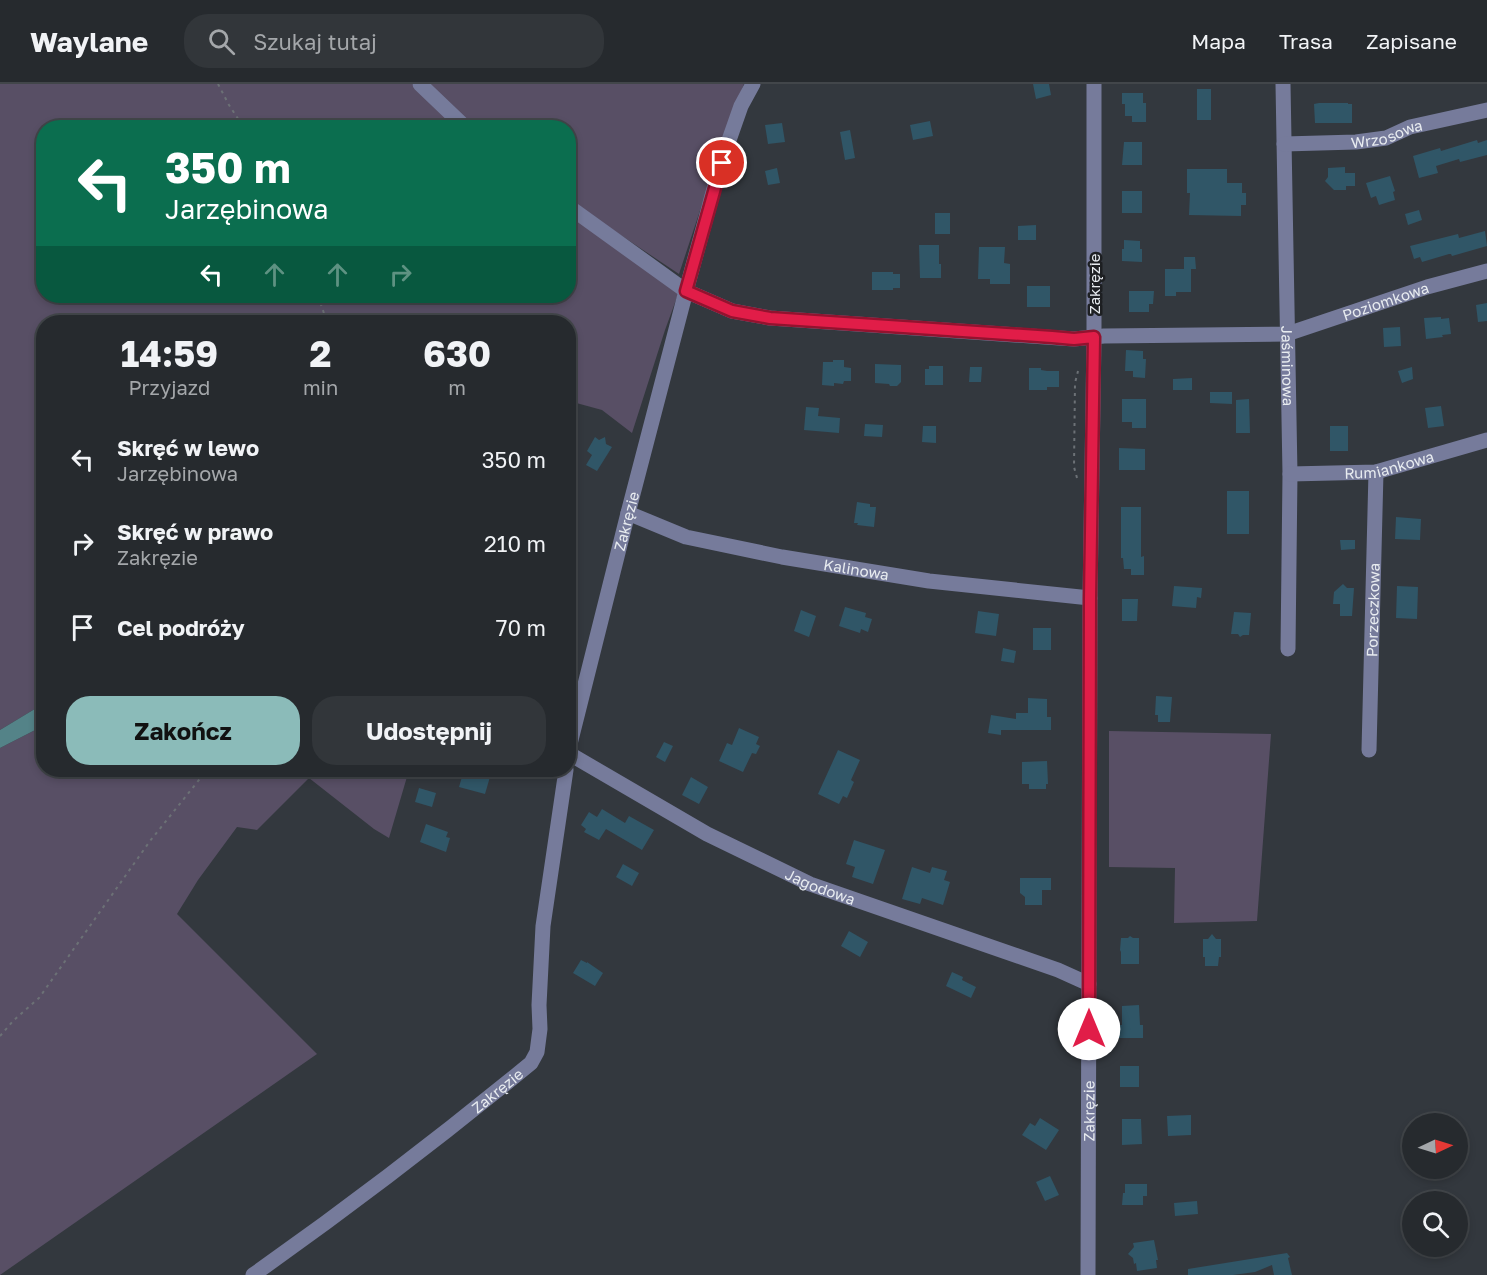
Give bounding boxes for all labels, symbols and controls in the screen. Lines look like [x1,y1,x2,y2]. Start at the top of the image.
search box [184,14,604,68]
text: Waylane [30,25,148,58]
icon: search [205,25,238,58]
text: Szukaj tutaj [253,28,377,55]
text: Mapa [1191,28,1246,54]
text: Trasa [1279,28,1333,54]
text: Zapisane [1366,28,1457,54]
street label: Wrzosowa [1350,116,1424,152]
pin [696,137,747,188]
text: 350 m [165,142,291,192]
icon: left [66,144,144,222]
icon: arrive [705,146,738,179]
text: Jarzębinowa [165,193,328,225]
street label: Zakręzie [1085,253,1103,314]
icon: left [195,258,228,291]
icon: ahead [258,258,291,291]
icon: ahead [321,258,354,291]
icon: right [384,258,417,291]
street label: Poziomkowa [1340,278,1431,324]
street label: Jaśminowa [1278,326,1298,406]
text: 14:59 [121,332,218,375]
text: 2 [310,332,332,375]
text: 630 [423,332,491,375]
text: Przyjazd [129,375,210,399]
text: min [303,375,338,399]
text: m [448,375,466,399]
text: Skręć w lewo [117,434,259,461]
icon: left [66,443,99,476]
text: 350 m [482,446,546,473]
street label: Rumiankowa [1344,447,1436,482]
text: Jarzębinowa [117,461,238,485]
street label: Zakręzie [610,489,642,553]
text: Skręć w prawo [117,518,273,545]
icon: right [66,527,99,560]
text: 210 m [484,530,546,557]
text: Zakręzie [117,545,198,569]
street label: Kalinowa [822,555,890,583]
street label: Porzeczkowa [1362,563,1383,657]
icon: arrive [66,611,99,644]
text: Cel podróży [117,614,245,641]
text: 70 m [496,614,546,641]
button: Zakończ [66,696,300,765]
button: Udostępnij [312,696,546,765]
street label: Jagodowa [783,864,858,908]
position arrow [1057,997,1121,1061]
street label: Zakręzie [468,1064,527,1117]
street label: Zakręzie [1079,1080,1098,1141]
north arrow [1402,1113,1468,1179]
map controls [1402,1113,1468,1257]
button: search [1402,1191,1468,1257]

